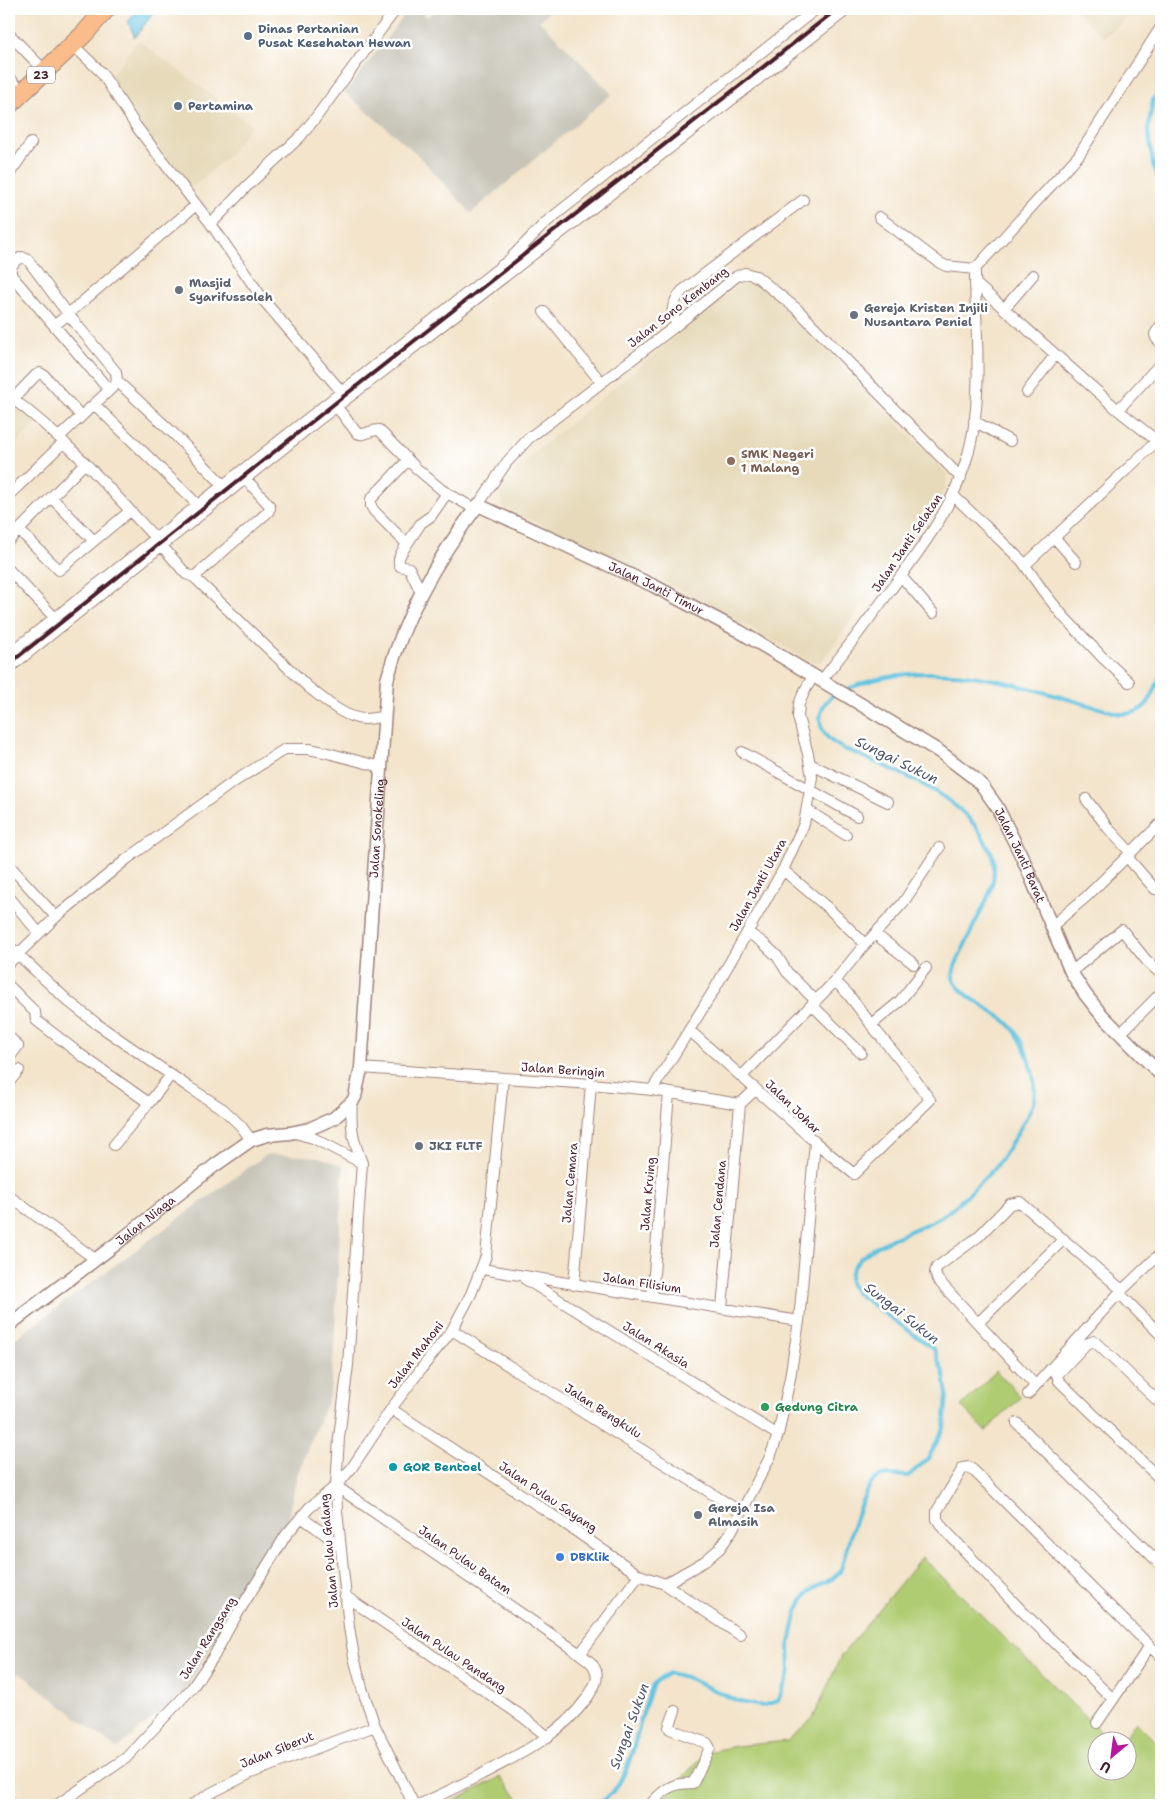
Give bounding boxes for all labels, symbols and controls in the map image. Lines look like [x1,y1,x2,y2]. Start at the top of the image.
place label: Dinas Pertanian Pusat Kesehatan Hewan [258,21,411,51]
marker: Dinas Pertanian Pusat Kesehatan Hewan [242,30,254,42]
road number: 23 [27,66,55,84]
place label: Pertamina [188,98,254,114]
marker: Pertamina [172,100,184,112]
street label: Jalan Sono Kembang [625,263,731,351]
place label: Masjid Syarifussoleh [189,275,273,305]
marker: Masjid Syarifussoleh [173,284,185,296]
place label: Gereja Kristen Injili Nusantara Peniel [864,300,988,330]
marker: Gereja Kristen Injili Nusantara Peniel [848,309,860,321]
place label: SMK Negeri 1 Malang [741,446,814,476]
marker: SMK Negeri 1 Malang [725,455,737,467]
street label: Jalan Janti Selatan [868,491,946,595]
street label: Jalan Janti Timur [606,558,707,619]
water label: Sungai Sukun [853,732,941,788]
street label: Jalan Sonokeling [366,778,388,879]
street label: Jalan Janti Barat [991,805,1049,905]
street label: Jalan Janti Utara [726,835,790,934]
street label: Jalan Beringin [521,1059,605,1081]
street label: Jalan Johar [762,1076,825,1138]
place label: JKI FLTF [429,1138,483,1154]
marker: JKI FLTF [413,1140,425,1152]
street label: Jalan Cemara [559,1142,582,1224]
street label: Jalan Kruing [637,1156,659,1232]
street label: Jalan Cendana [706,1159,730,1249]
street label: Jalan Niaga [113,1192,179,1249]
street label: Jalan Filisium [601,1269,683,1297]
water label: Sungai Sukun [861,1278,943,1348]
street label: Jalan Mahoni [385,1318,447,1392]
street label: Jalan Akasia [620,1318,693,1372]
street label: Jalan Bengkulu [561,1380,645,1442]
place label: Gedung Citra [775,1399,859,1415]
marker: Gedung Citra [759,1401,771,1413]
street label: Jalan Pulau Sayang [496,1458,600,1536]
place label: GOR Bentoel [403,1459,481,1475]
marker: GOR Bentoel [387,1461,399,1473]
street label: Jalan Pulau Galang [316,1493,342,1609]
place label: Gereja Isa Almasih [708,1500,775,1530]
marker: Gereja Isa Almasih [692,1509,704,1521]
street label: Jalan Pulau Batam [415,1522,515,1598]
place label: DBKlik [570,1549,610,1565]
marker: DBKlik [554,1551,566,1563]
street label: Jalan Rangsang [176,1594,240,1682]
street label: Jalan Pulau Pandang [398,1614,510,1696]
water label: Sungai Sukun [605,1681,653,1771]
street label: Jalan Siberut [238,1728,316,1772]
north arrow [1088,1732,1138,1782]
text: U [1097,1757,1114,1778]

